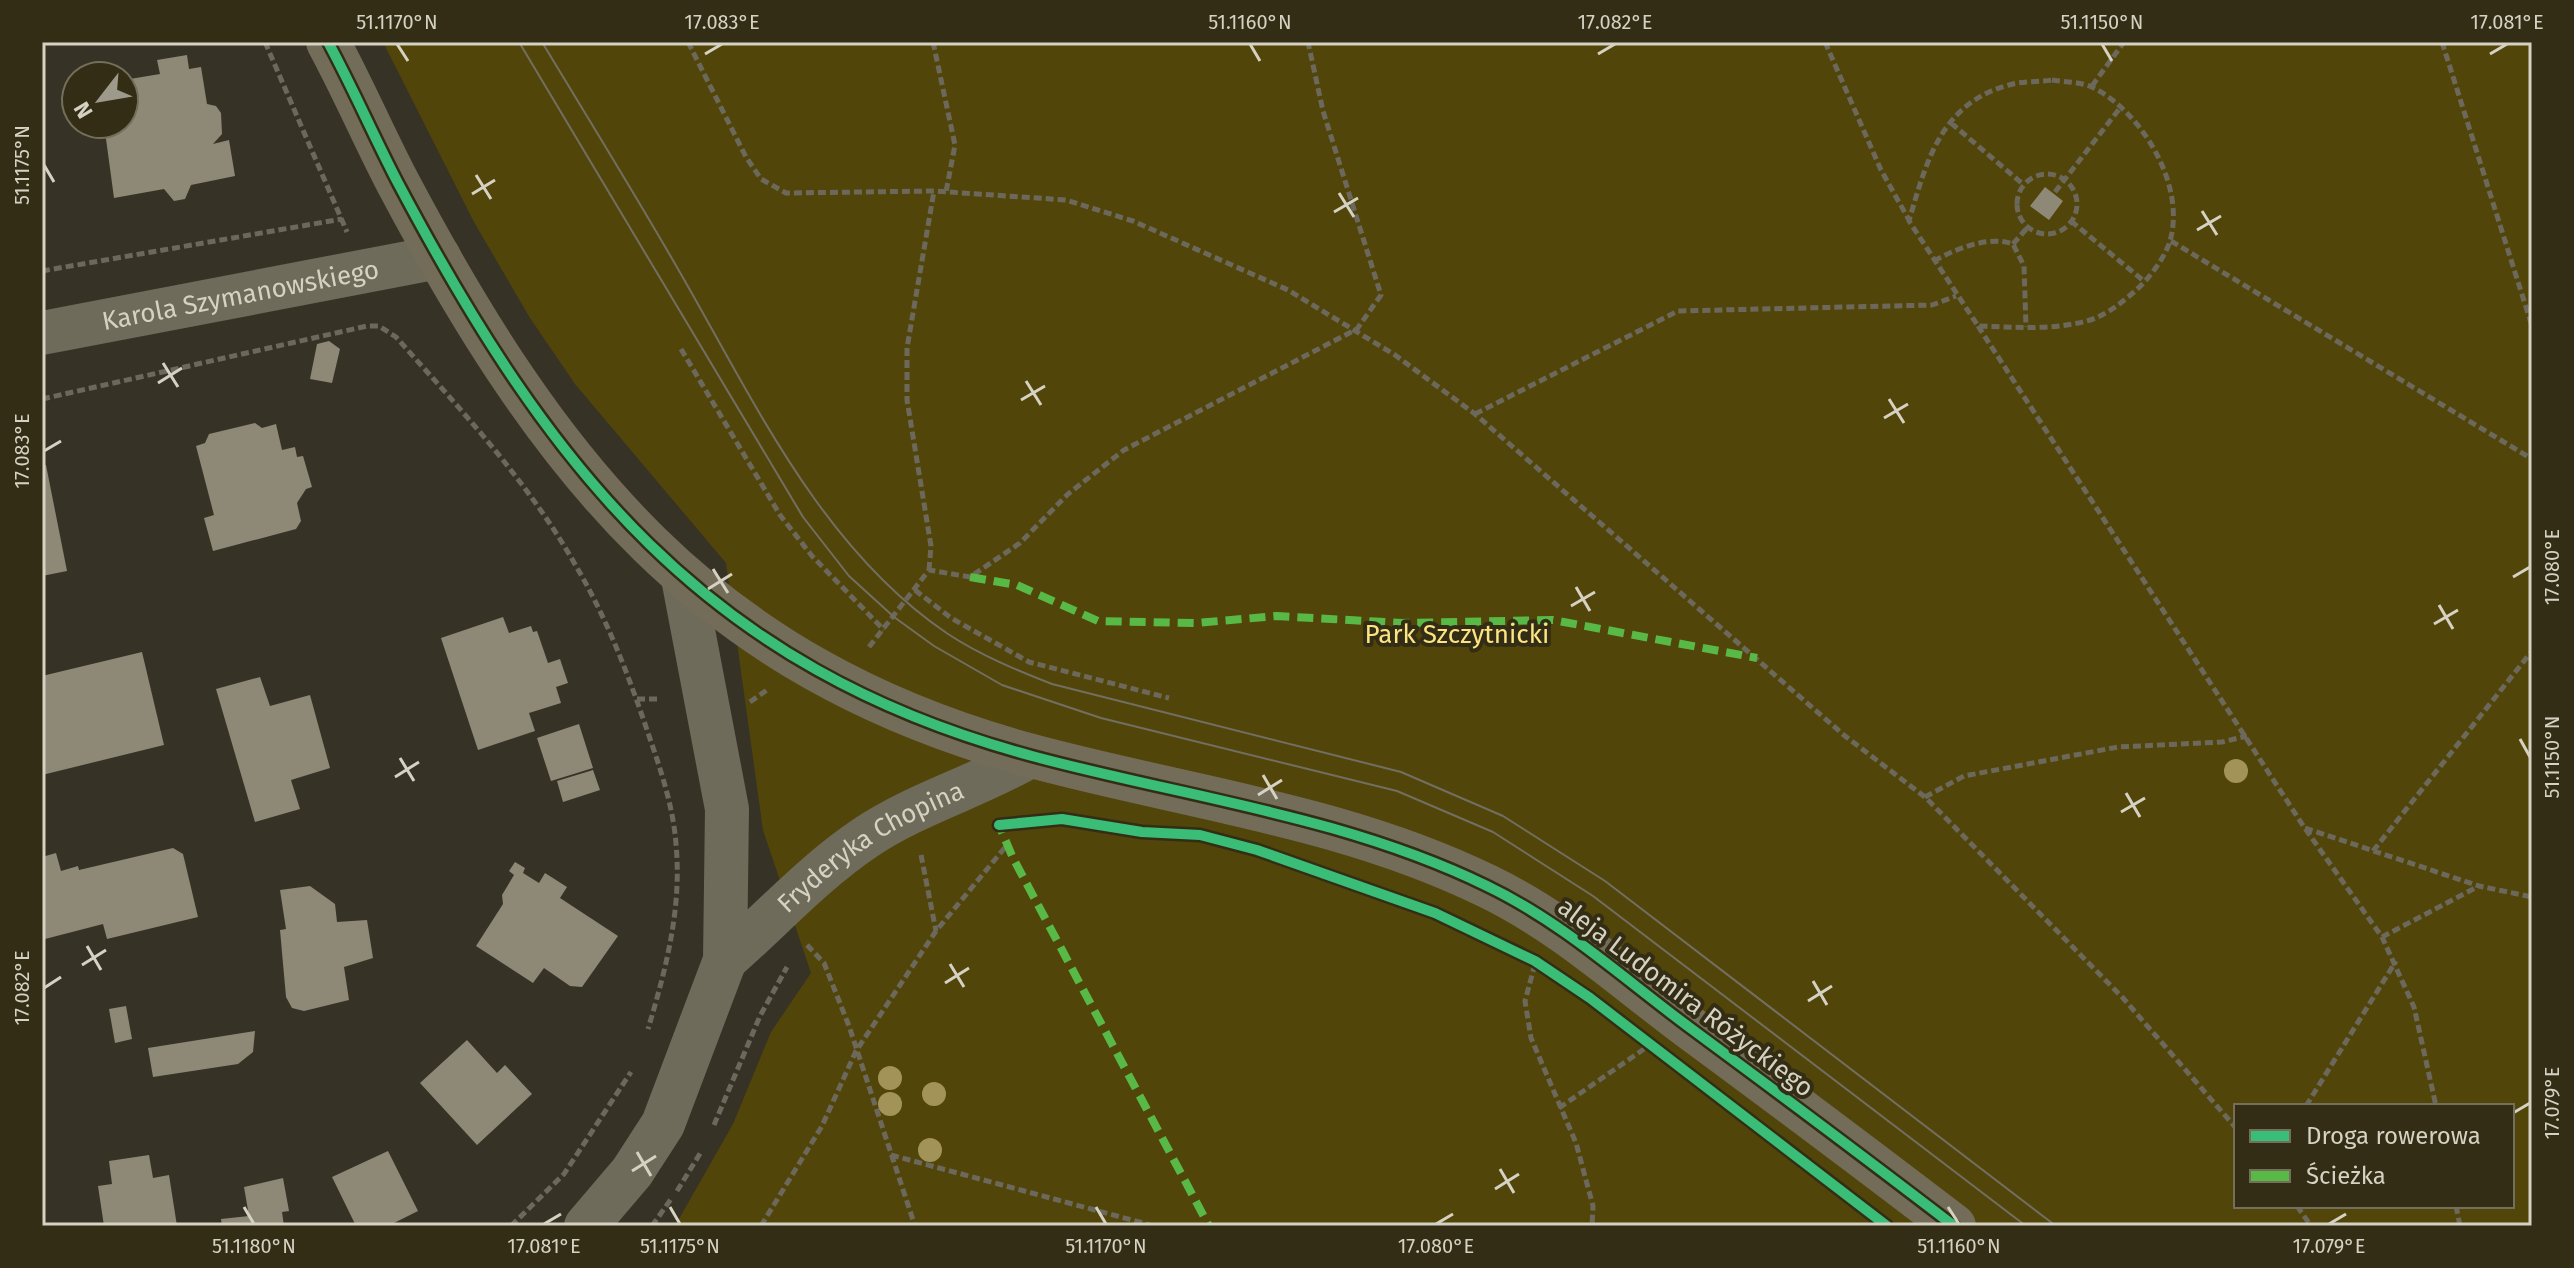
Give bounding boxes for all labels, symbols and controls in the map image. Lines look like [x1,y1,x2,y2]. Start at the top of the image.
text: 51.1170°N [356,10,438,34]
text: 17.083°E [684,10,760,34]
text: 51.1160°N [1208,10,1292,34]
text: 17.082°E [1577,10,1653,34]
text: 51.1150°N [2061,10,2143,34]
text: 17.081°E [2470,10,2544,34]
north arrow [60,60,140,140]
text: N [68,97,99,123]
text: 51.1175°N [10,125,34,205]
street label: Karola Szymanowskiego [99,254,382,337]
text: 17.083°E [10,413,34,489]
text: 17.080°E [2540,529,2564,605]
park label: Park Szczytnicki [1365,619,1549,650]
text: 51.1150°N [2540,716,2564,798]
street label: Fryderyka Chopina [771,775,969,919]
street label: aleja Ludomira Różyckiego [1552,891,1820,1104]
text: 17.082°E [10,950,34,1026]
text: 17.079°E [2540,1066,2564,1140]
legend [2234,1104,2514,1208]
text: Droga rowerowa [2306,1122,2481,1150]
text: Ścieżka [2306,1161,2386,1190]
text: 51.1180°N [212,1234,296,1258]
text: 17.081°E [507,1234,581,1258]
text: 51.1175°N [640,1234,720,1258]
text: 51.1170°N [1065,1234,1147,1258]
text: 17.080°E [1398,1234,1474,1258]
text: 51.1160°N [1917,1234,2001,1258]
text: 17.079°E [2292,1234,2366,1258]

